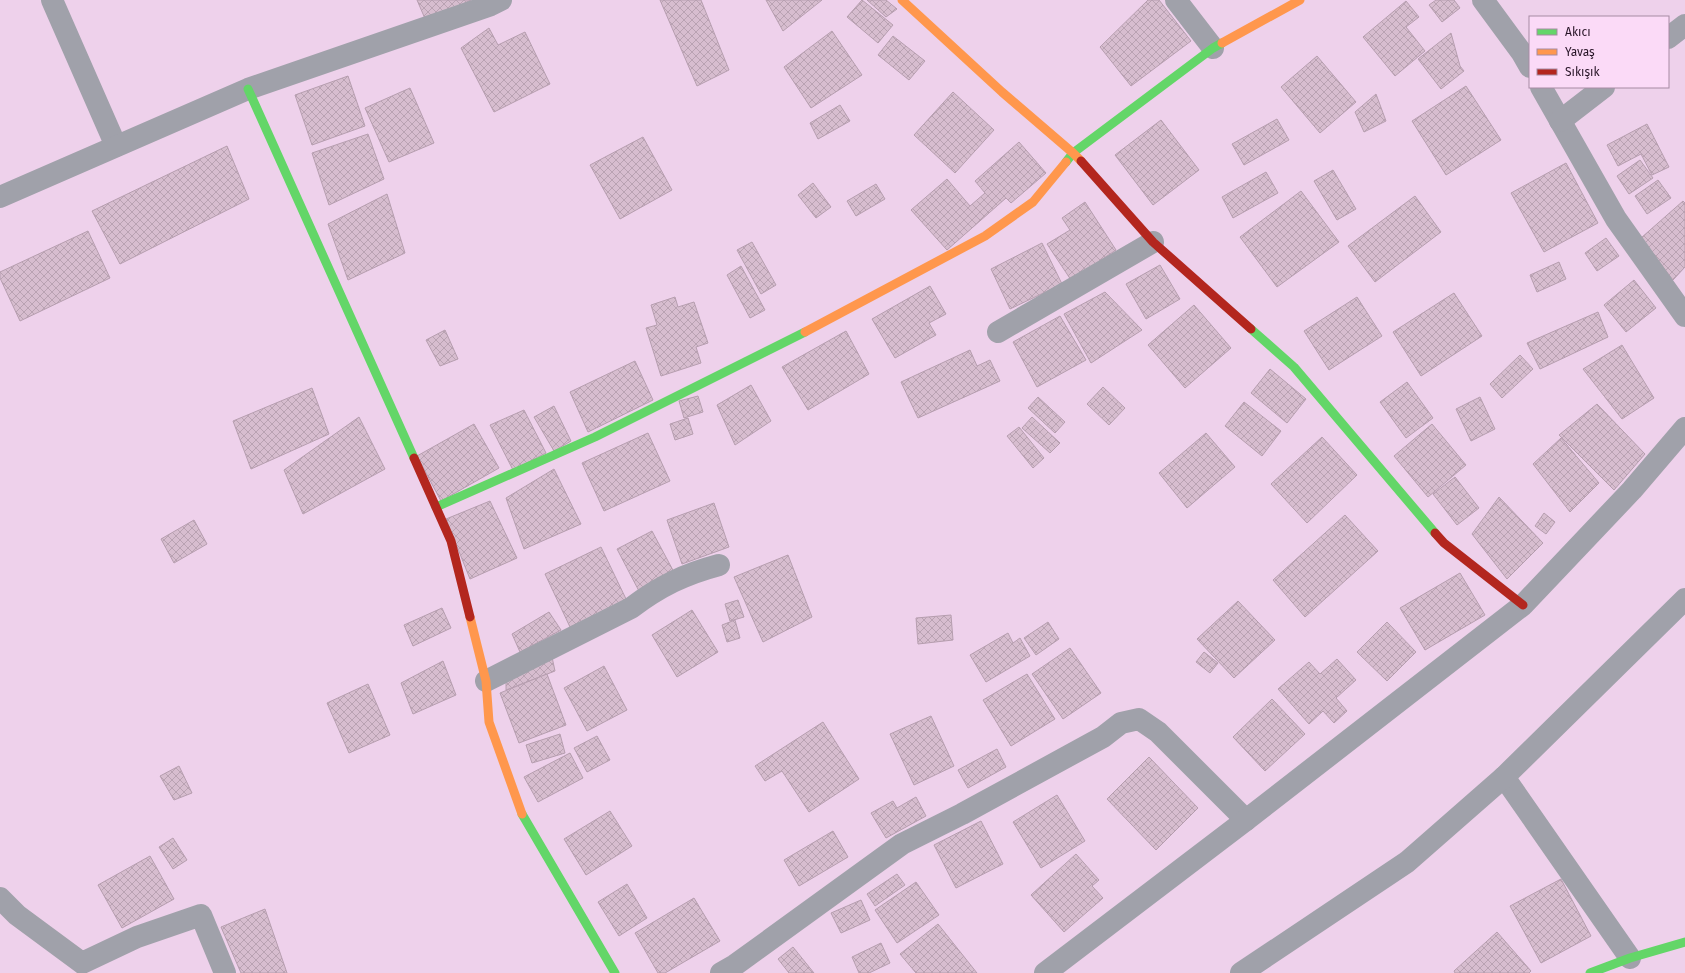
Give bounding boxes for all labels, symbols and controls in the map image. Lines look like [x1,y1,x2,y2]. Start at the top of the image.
legend [1529,16,1669,88]
text: Akıcı [1565,25,1591,39]
text: Yavaş [1565,45,1595,59]
text: Sıkışık [1565,65,1600,79]

